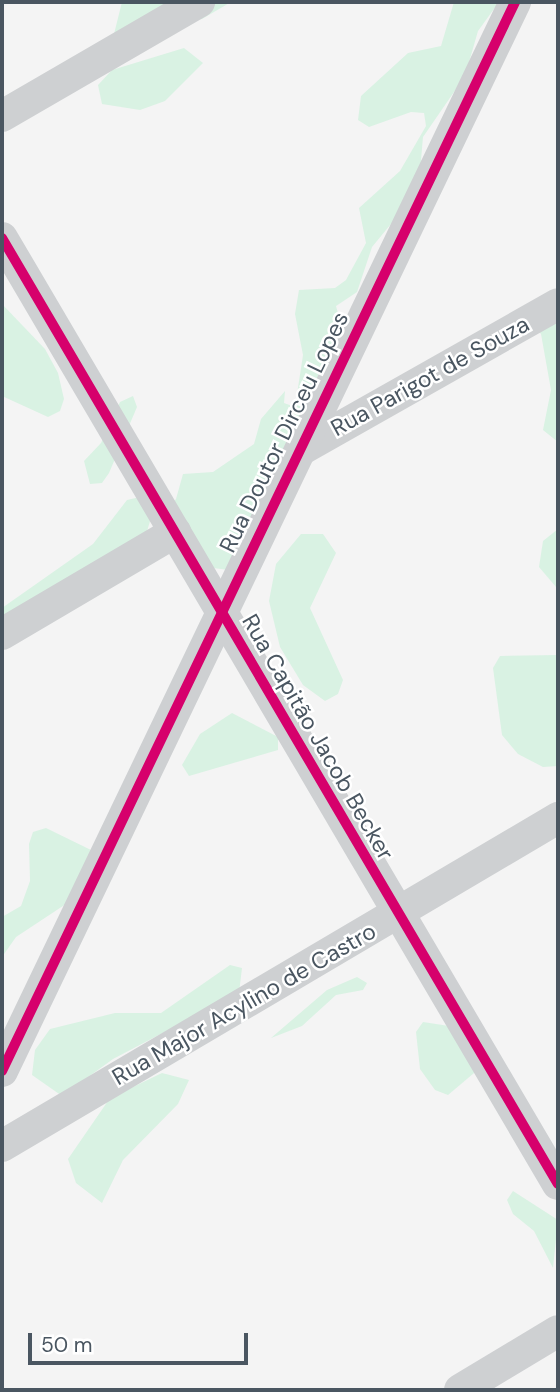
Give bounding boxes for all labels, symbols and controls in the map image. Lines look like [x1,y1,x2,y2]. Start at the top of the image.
street label: Rua Doutor Dirceu Lopes [214,307,354,557]
street label: Rua Parigot de Souza [326,310,534,442]
street label: Rua Capitão Jacob Becker [236,609,400,865]
street label: Rua Major Acylino de Castro [107,917,381,1091]
scale bar [32,1318,252,1362]
text: 50 m [41,1331,92,1359]

